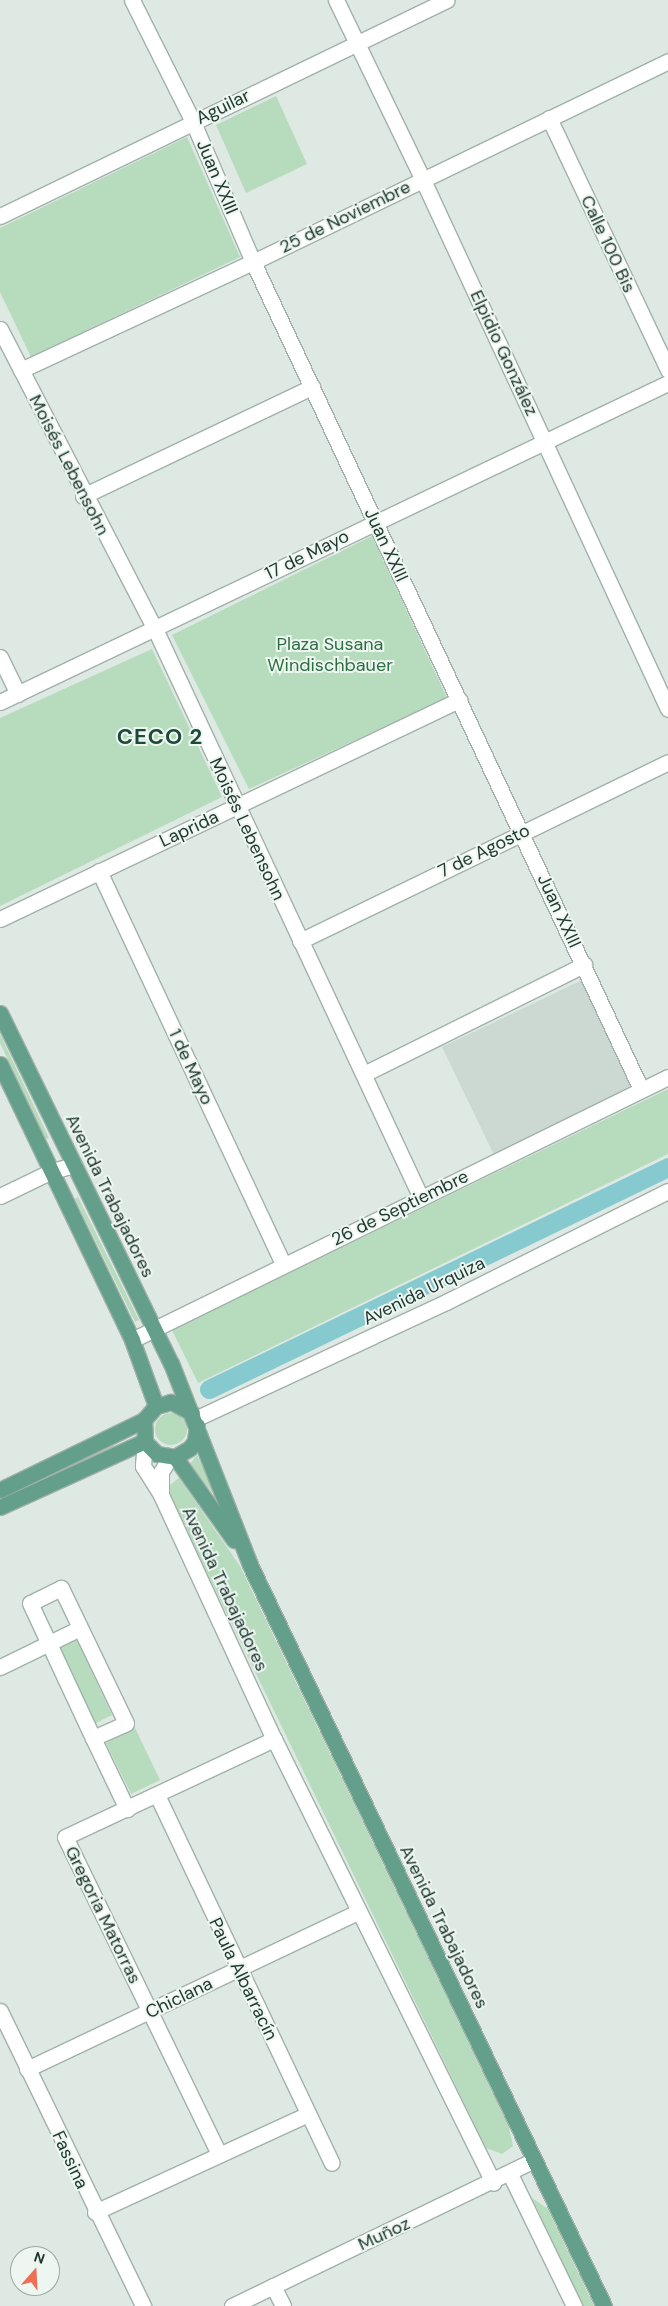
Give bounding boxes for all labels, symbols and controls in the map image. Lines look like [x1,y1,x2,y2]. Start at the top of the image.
street label: Aguilar [193,85,253,129]
street label: Juan XXIII [192,137,242,217]
street label: 25 de Noviembre [276,176,414,258]
street label: Calle 100 Bis [576,192,640,296]
street label: Elpidio González [465,287,543,419]
street label: Moisés Lebensohn [24,391,114,539]
street label: Juan XXIII [360,505,412,585]
street label: 17 de Mayo [261,525,353,585]
park label: Plaza Susana Windischbauer [267,634,393,676]
district label: CECO 2 [116,724,204,750]
street label: Moisés Lebensohn [205,754,289,904]
street label: Laprida [156,806,222,852]
street label: 7 de Agosto [435,820,533,882]
street label: Juan XXIII [533,871,585,951]
street label: 1 de Mayo [164,1026,218,1108]
street label: Avenida Trabajadores [61,1111,159,1281]
street label: 26 de Septiembre [328,1165,472,1251]
street label: Avenida Urquiza [360,1252,488,1330]
street label: Avenida Trabajadores [177,1503,273,1675]
street label: Avenida Trabajadores [395,1842,493,2012]
street label: Gregoria Matorras [60,1843,146,1987]
street label: Paula Albarracín [204,1914,282,2044]
street label: Chiclana [142,1973,216,2023]
street label: Fassina [47,2128,93,2192]
street label: Muñoz [355,2213,413,2255]
north arrow [10,2246,60,2296]
text: N [32,2248,47,2268]

